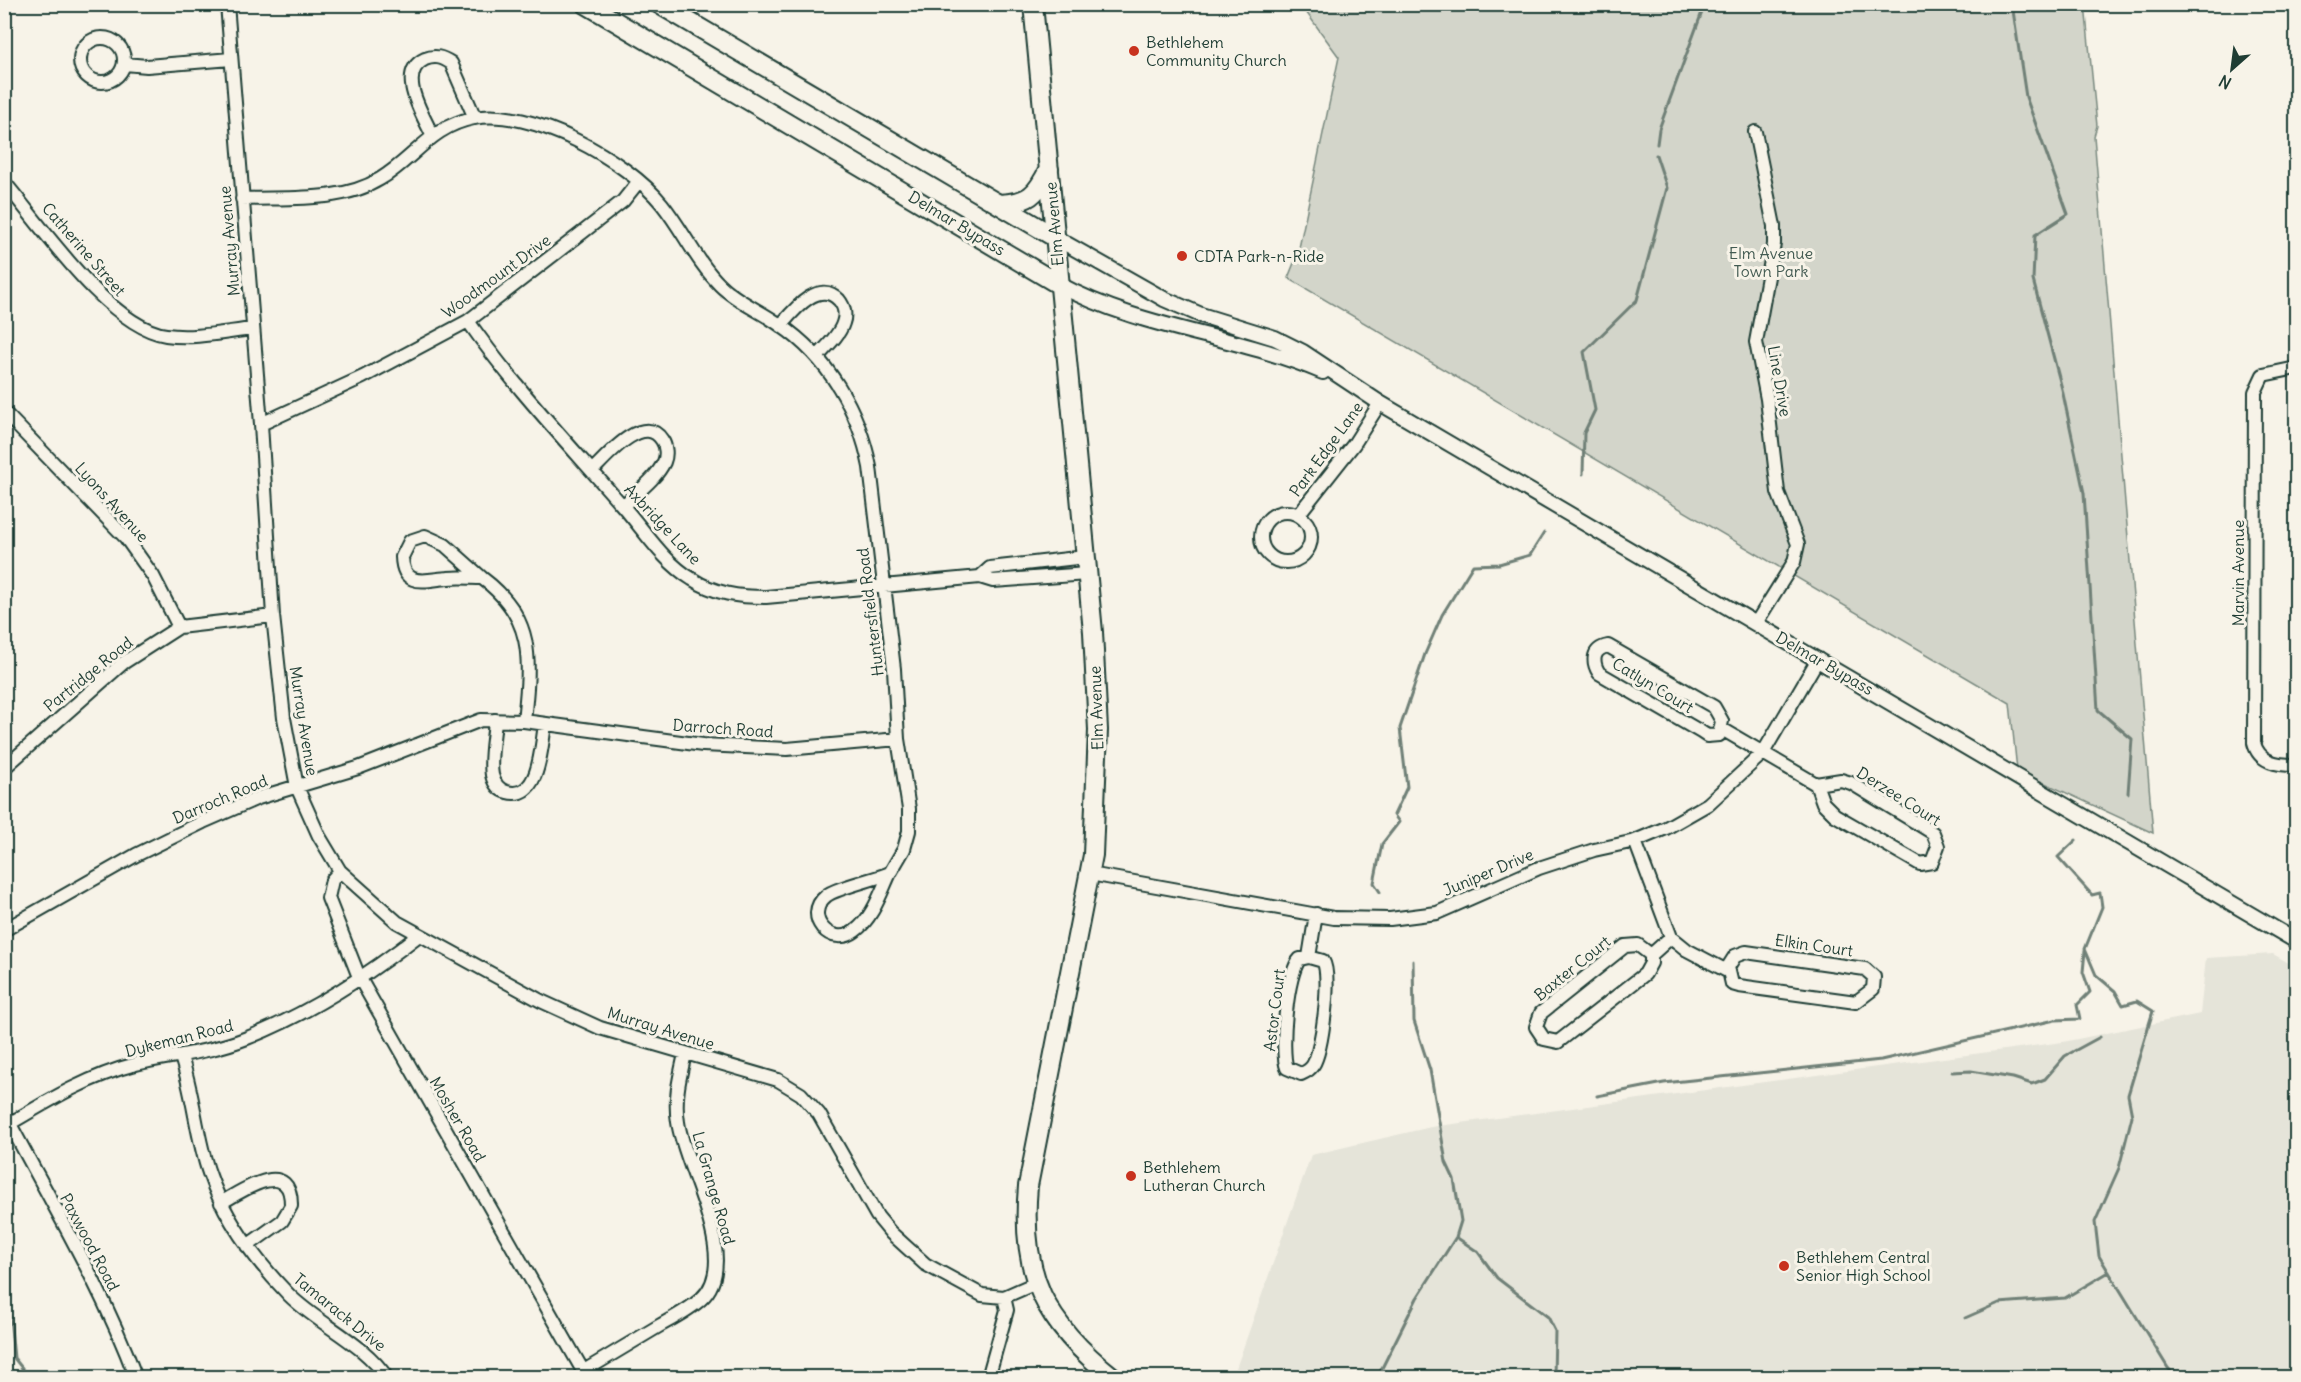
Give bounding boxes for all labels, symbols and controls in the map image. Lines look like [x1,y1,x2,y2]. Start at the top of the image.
place label: Bethlehem Community Church [1146,32,1287,70]
north arrow [2202,39,2262,99]
marker: Bethlehem Community Church [1127,44,1141,58]
text: N [2215,71,2235,94]
street label: Elm Avenue [1040,181,1068,267]
street label: Murray Avenue [214,185,244,297]
street label: Delmar Bypass [905,186,1009,260]
street label: Catherine Street [38,198,130,300]
street label: Woodmount Drive [438,230,554,322]
park label: Elm Avenue Town Park [1729,243,1813,281]
place label: CDTA Park-n-Ride [1194,246,1324,266]
marker: CDTA Park-n-Ride [1175,249,1189,263]
street label: Line Drive [1764,344,1796,418]
street label: Park Edge Lane [1285,398,1367,500]
street label: Lyons Avenue [71,458,153,546]
street label: Axbridge Lane [620,479,706,569]
street label: Marvin Avenue [2228,520,2248,626]
street label: Huntersfield Road [852,547,888,677]
street label: Delmar Bypass [1773,627,1877,699]
street label: Partridge Road [39,632,137,716]
street label: Catlyn Court [1609,653,1698,717]
street label: Murray Avenue [285,665,323,777]
street label: Elm Avenue [1085,665,1107,751]
street label: Darroch Road [672,714,774,742]
street label: Derzee Court [1853,762,1945,830]
street label: Darroch Road [170,770,270,828]
street label: Juniper Drive [1440,844,1536,900]
street label: Elkin Court [1774,930,1855,960]
street label: Baxter Court [1530,931,1615,1005]
street label: Astor Court [1259,967,1289,1052]
street label: Murray Avenue [605,1002,717,1054]
street label: Dykeman Road [123,1015,235,1061]
street label: Mosher Road [426,1073,490,1165]
street label: La Grange Road [688,1129,740,1247]
place label: Bethlehem Lutheran Church [1143,1157,1265,1195]
marker: Bethlehem Lutheran Church [1124,1169,1138,1183]
street label: Paxwood Road [56,1190,124,1294]
place label: Bethlehem Central Senior High School [1796,1247,1931,1285]
marker: Bethlehem Central Senior High School [1777,1259,1791,1273]
street label: Tamarack Drive [290,1269,390,1355]

